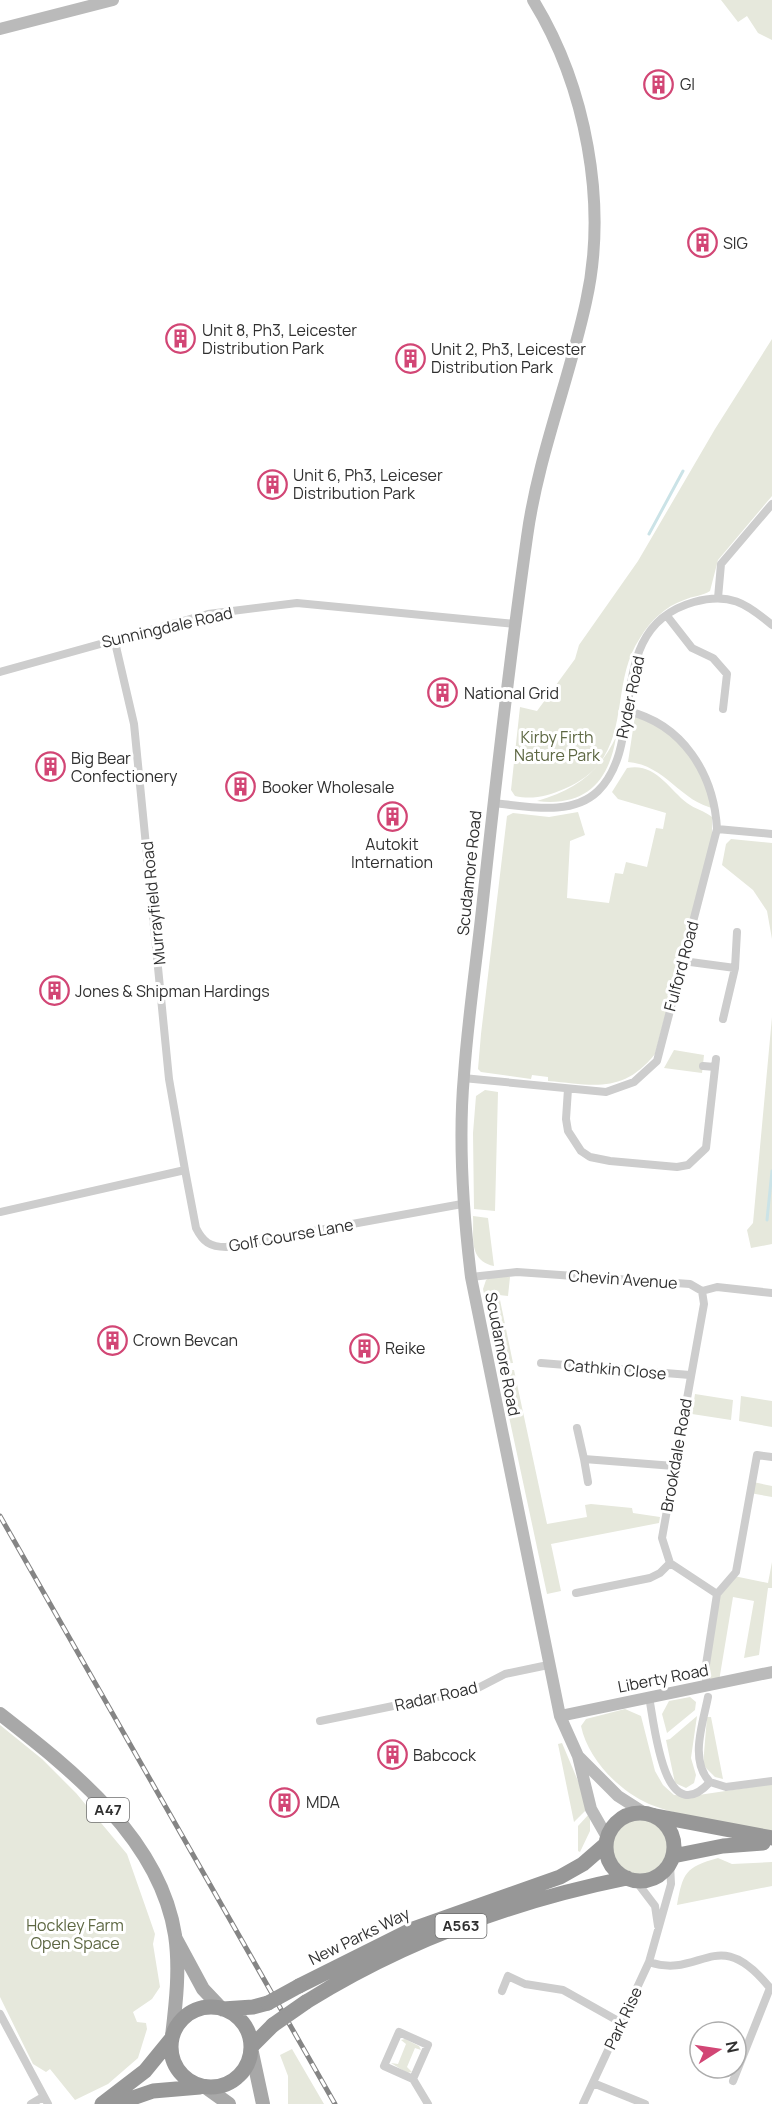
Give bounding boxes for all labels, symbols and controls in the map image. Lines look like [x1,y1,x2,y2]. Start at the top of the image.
building icon: GI [643,68,675,100]
place label: GI [680,73,695,95]
building icon: SIG [686,227,718,259]
place label: SIG [723,232,748,254]
place label: Unit 8, Ph3, Leicester Distribution Park [202,319,357,359]
building icon: Unit 8, Ph3, Leicester Distribution Park [165,323,197,355]
place label: Unit 2, Ph3, Leicester Distribution Park [431,338,586,378]
building icon: Unit 2, Ph3, Leicester Distribution Park [394,342,426,374]
place label: Unit 6, Ph3, Leiceser Distribution Park [293,464,443,504]
building icon: Unit 6, Ph3, Leiceser Distribution Park [256,468,288,500]
street label: Sunningdale Road [99,601,235,653]
street label: Ryder Road [611,654,649,740]
building icon: National Grid [427,677,459,709]
place label: National Grid [464,682,559,704]
park label: Kirby Firth Nature Park [514,726,601,766]
place label: Big Bear Confectionery [71,747,178,787]
building icon: Big Bear Confectionery [34,751,66,783]
building icon: Booker Wholesale [225,771,257,803]
place label: Booker Wholesale [262,776,394,798]
building icon: Autokit Internation [376,800,408,832]
street label: Scudamore Road [451,809,487,937]
place label: Autokit Internation [351,833,433,873]
street label: Murrayfield Road [136,840,170,966]
street label: Fulford Road [658,919,704,1013]
building icon: Jones & Shipman Hardings [38,975,70,1007]
place label: Jones & Shipman Hardings [75,980,270,1002]
street label: Golf Course Lane [227,1213,355,1257]
street label: Chevin Avenue [568,1264,678,1294]
street label: Scudamore Road [480,1290,526,1418]
building icon: Crown Bevcan [96,1324,128,1356]
place label: Crown Bevcan [133,1329,238,1351]
building icon: Reike [348,1332,380,1364]
place label: Reike [385,1337,425,1359]
street label: Cathkin Close [563,1354,667,1384]
street label: Brookdale Road [655,1397,697,1513]
street label: Liberty Road [616,1658,710,1698]
street label: Radar Road [392,1676,480,1716]
building icon: Babcock [376,1739,408,1771]
place label: Babcock [413,1744,477,1766]
building icon: MDA [269,1786,301,1818]
place label: MDA [306,1791,340,1813]
road number: A47 [87,1798,129,1822]
street label: New Parks Way [305,1902,414,1970]
park label: Hockley Farm Open Space [26,1914,124,1954]
road number: A563 [436,1914,486,1938]
street label: Park Rise [599,1983,647,2053]
north arrow [688,2020,748,2080]
text: N [721,2039,745,2055]

